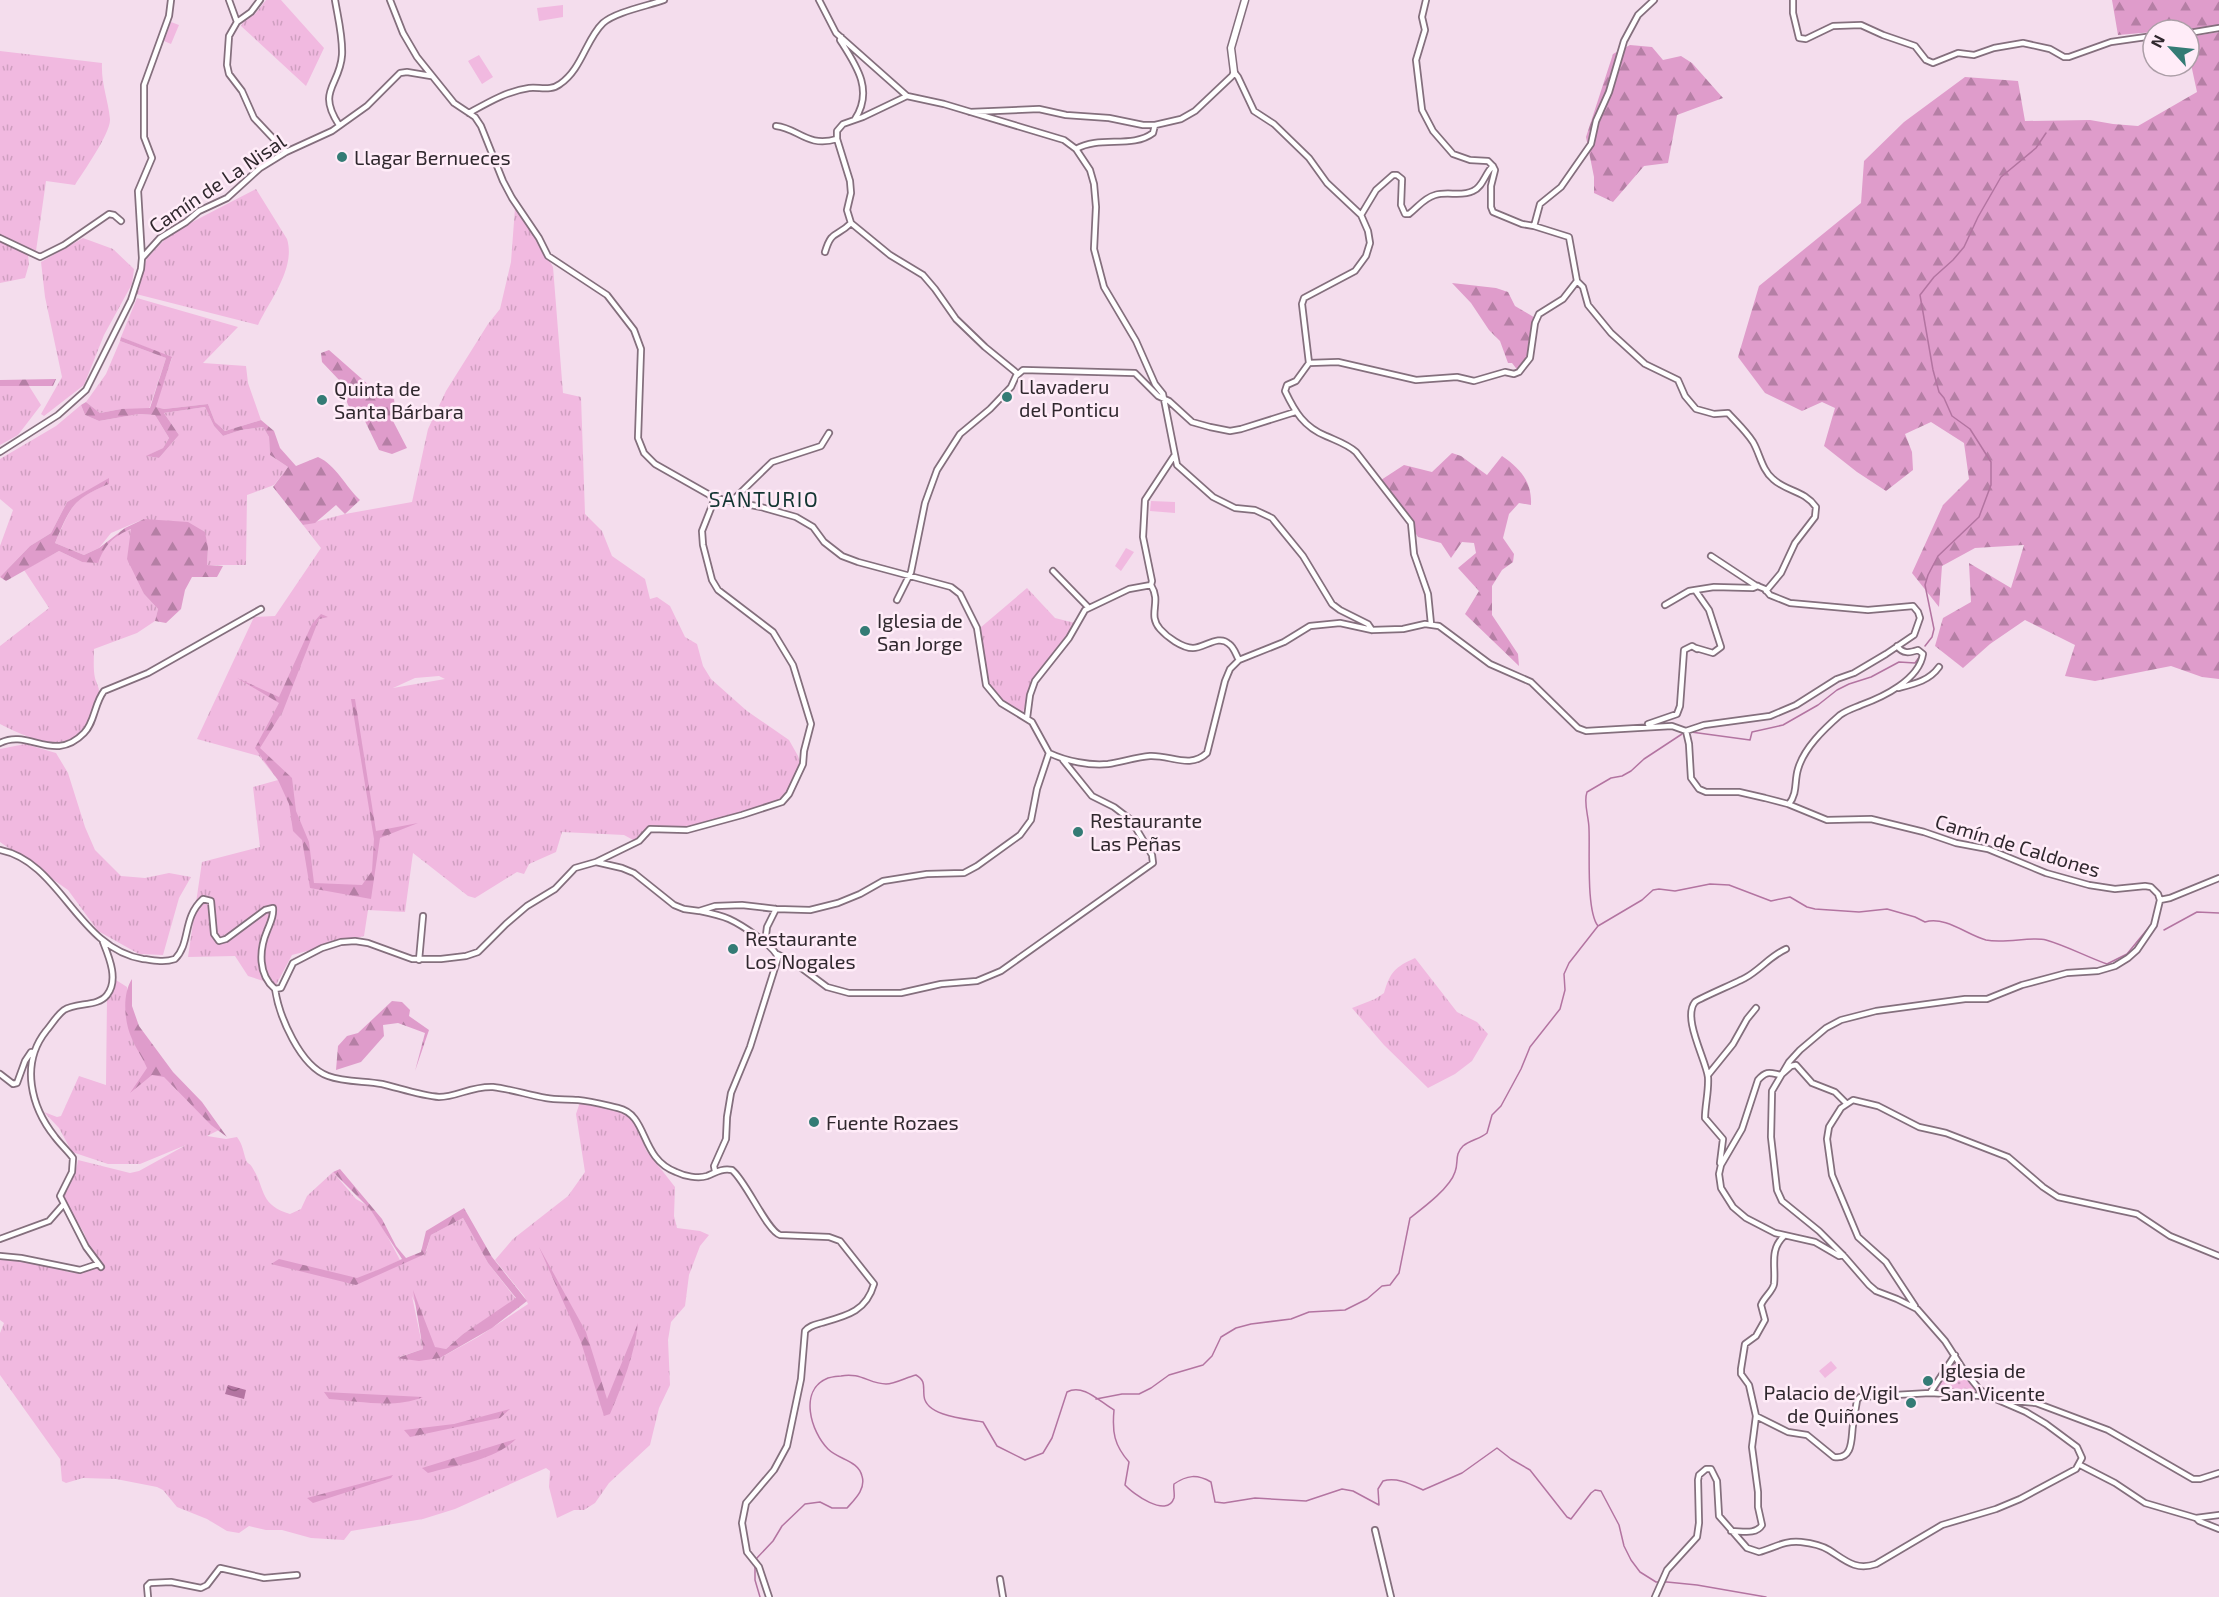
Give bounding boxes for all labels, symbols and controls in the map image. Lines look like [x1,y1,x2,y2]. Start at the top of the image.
north arrow [2141,18,2201,78]
text: N [2146,31,2168,50]
street label: Camín de La Nisal [144,128,290,238]
place label: Llagar Bernueces [354,145,511,169]
marker: Llagar Bernueces [335,150,349,164]
place label: Llavaderu del Ponticu [1019,374,1120,421]
place label: Quinta de Santa Bárbara [334,376,464,423]
marker: Llavaderu del Ponticu [1000,390,1014,404]
marker: Quinta de Santa Bárbara [315,393,329,407]
district label: SANTURIO [709,486,819,511]
place label: Iglesia de San Jorge [877,608,963,655]
marker: Iglesia de San Jorge [858,624,872,638]
place label: Restaurante Las Peñas [1090,808,1202,855]
street label: Camín de Caldones [1933,808,2103,882]
marker: Restaurante Las Peñas [1071,825,1085,839]
place label: Restaurante Los Nogales [745,926,857,973]
marker: Restaurante Los Nogales [726,942,740,956]
place label: Fuente Rozaes [826,1110,959,1134]
marker: Fuente Rozaes [807,1115,821,1129]
place label: Iglesia de San Vicente [1940,1358,2045,1405]
marker: Iglesia de San Vicente [1921,1374,1935,1388]
place label: Palacio de Vigil de Quiñones [1763,1380,1899,1427]
marker: Palacio de Vigil de Quiñones [1904,1396,1918,1410]

